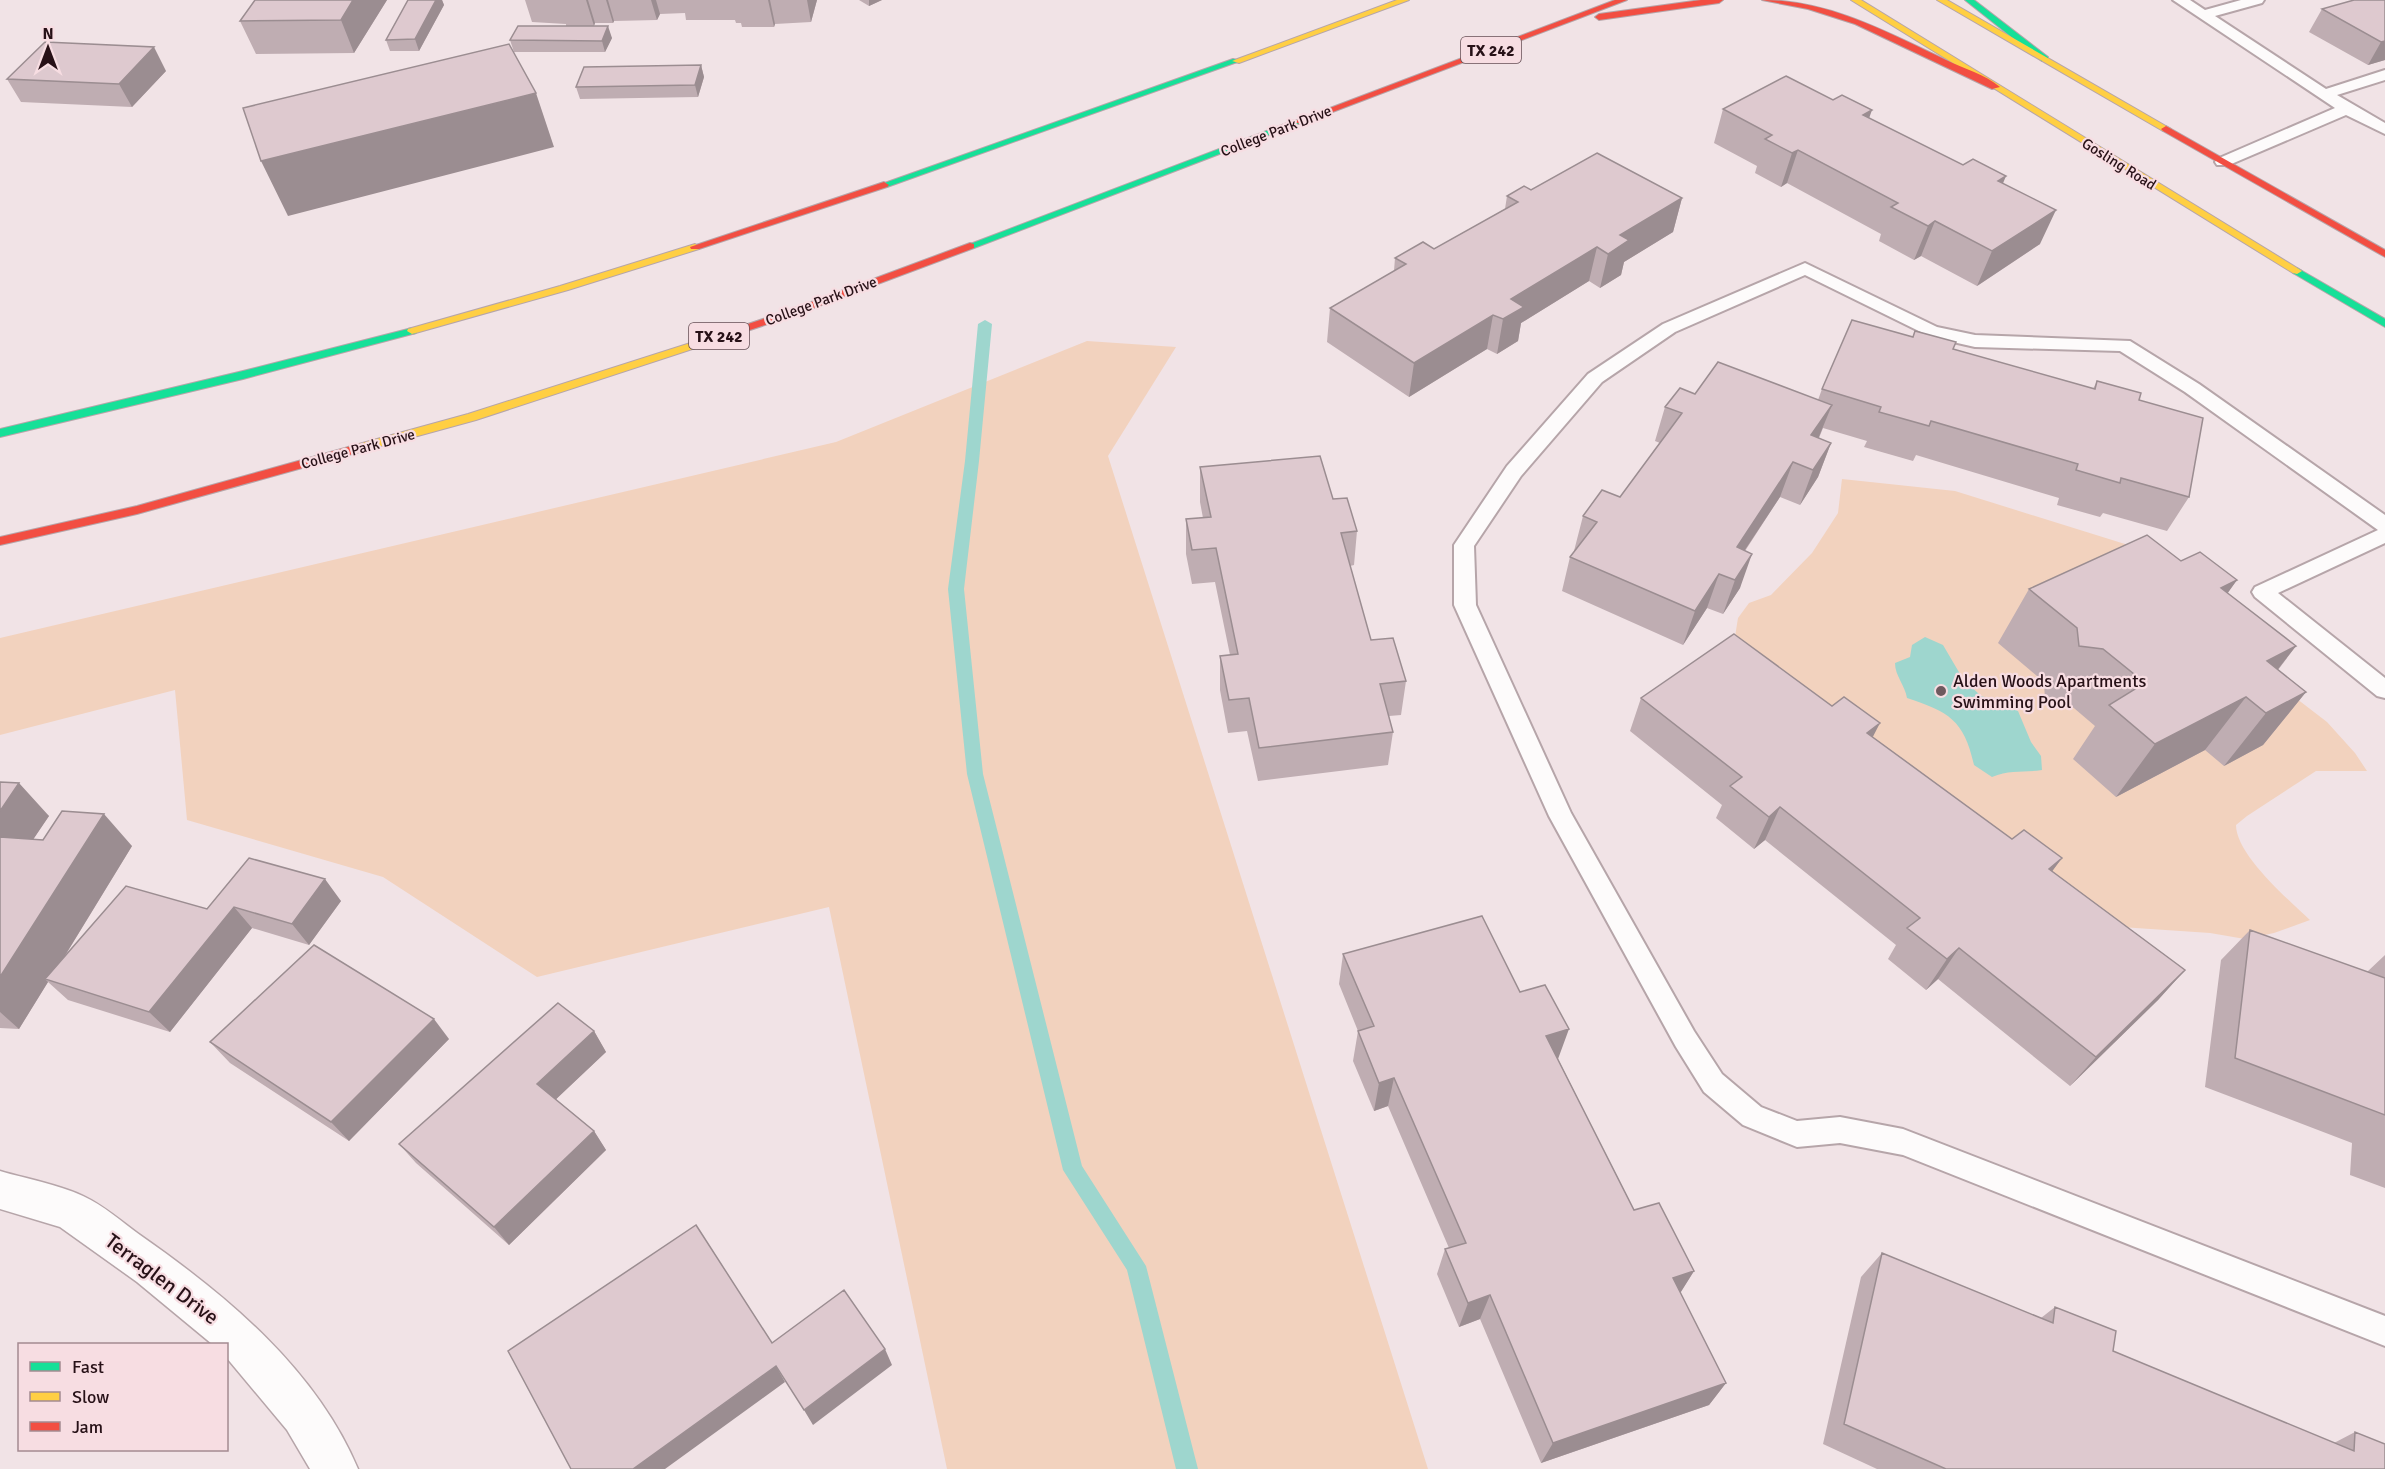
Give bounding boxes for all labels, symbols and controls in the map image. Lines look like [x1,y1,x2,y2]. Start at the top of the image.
north arrow [18,18,78,78]
text: N [42,24,54,44]
road number: TX 242 [1461,37,1521,63]
street label: College Park Drive [1218,102,1334,160]
street label: Gosling Road [2079,134,2159,194]
street label: College Park Drive [763,273,879,329]
road number: TX 242 [689,323,749,349]
street label: College Park Drive [299,425,417,473]
place label: Alden Woods Apartments Swimming Pool [1953,670,2146,713]
marker: Alden Woods Apartments Swimming Pool [1934,684,1948,698]
street label: Terraglen Drive [100,1228,224,1330]
legend [18,1343,228,1451]
text: Fast [72,1356,104,1378]
text: Slow [72,1386,109,1408]
text: Jam [72,1416,103,1438]

